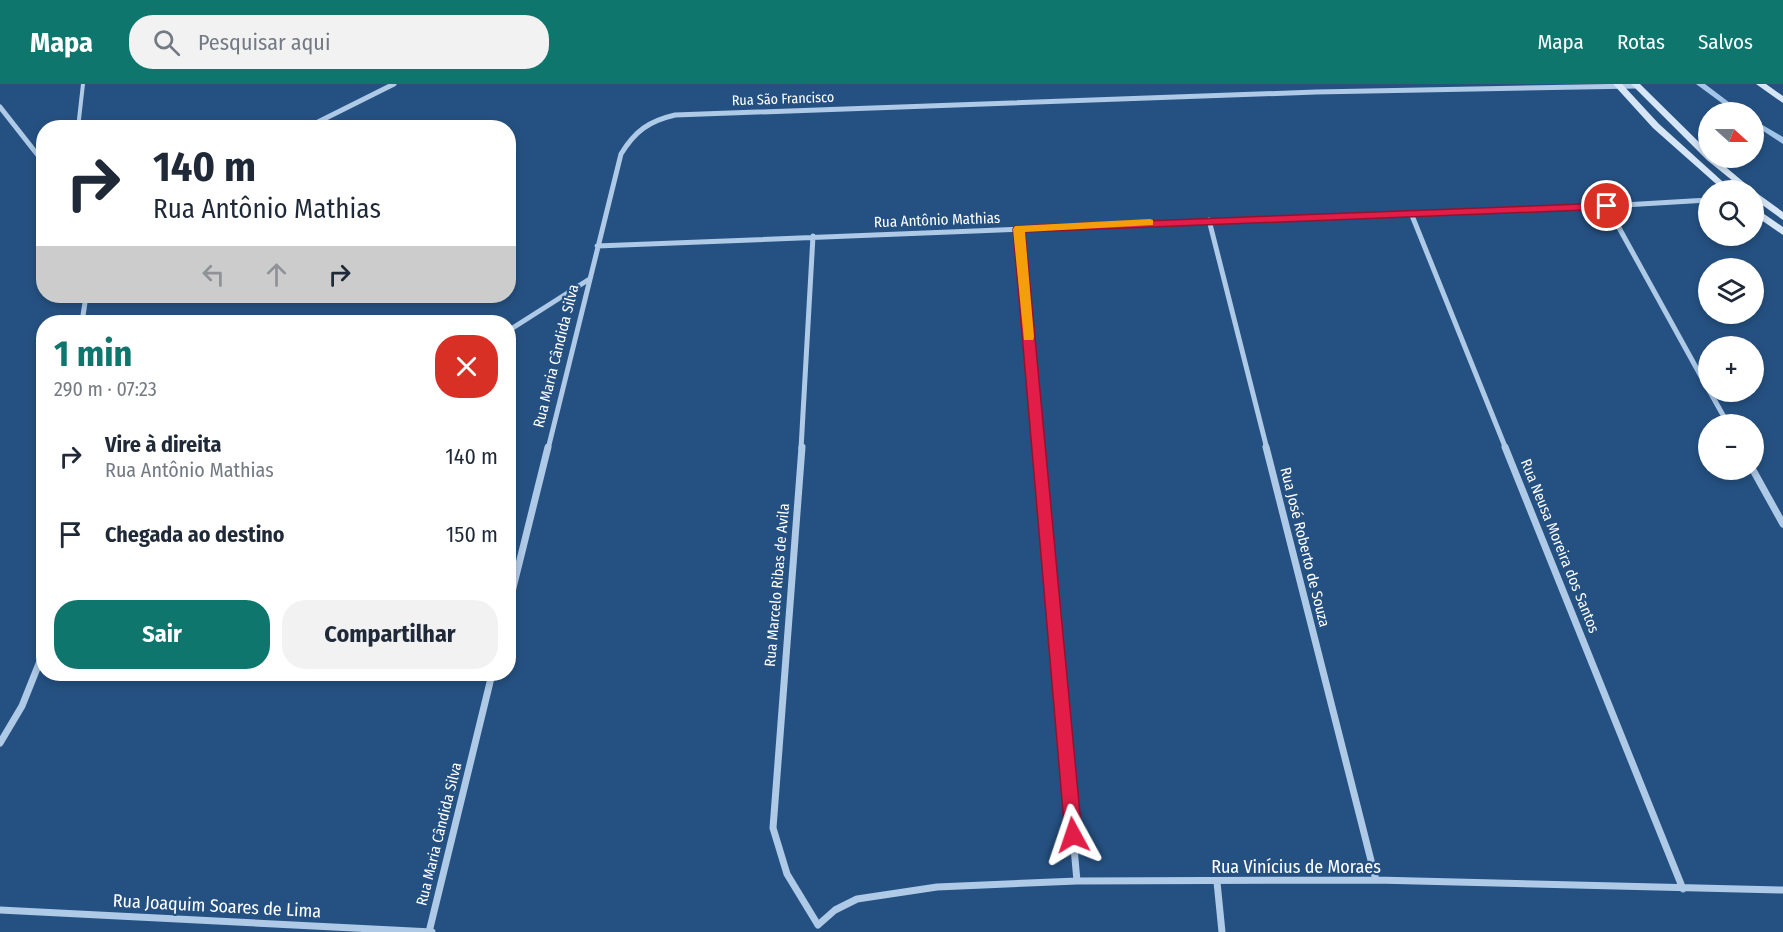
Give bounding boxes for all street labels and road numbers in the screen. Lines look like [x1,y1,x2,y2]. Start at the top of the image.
street label: Rua São Francisco [731,89,835,109]
street label: Rua Antônio Mathias [873,209,1001,231]
street label: Rua Maria Cândida Silva [529,282,583,430]
street label: Rua Neusa Moreira dos Santos [1517,456,1603,636]
street label: Rua José Roberto de Souza [1276,465,1334,629]
street label: Rua Marcelo Ribas de Avila [761,502,793,668]
street label: Rua Maria Cândida Silva [412,760,466,908]
street label: Rua Vinícius de Moraes [1211,856,1381,878]
street label: Rua Joaquim Soares de Lima [112,890,322,922]

